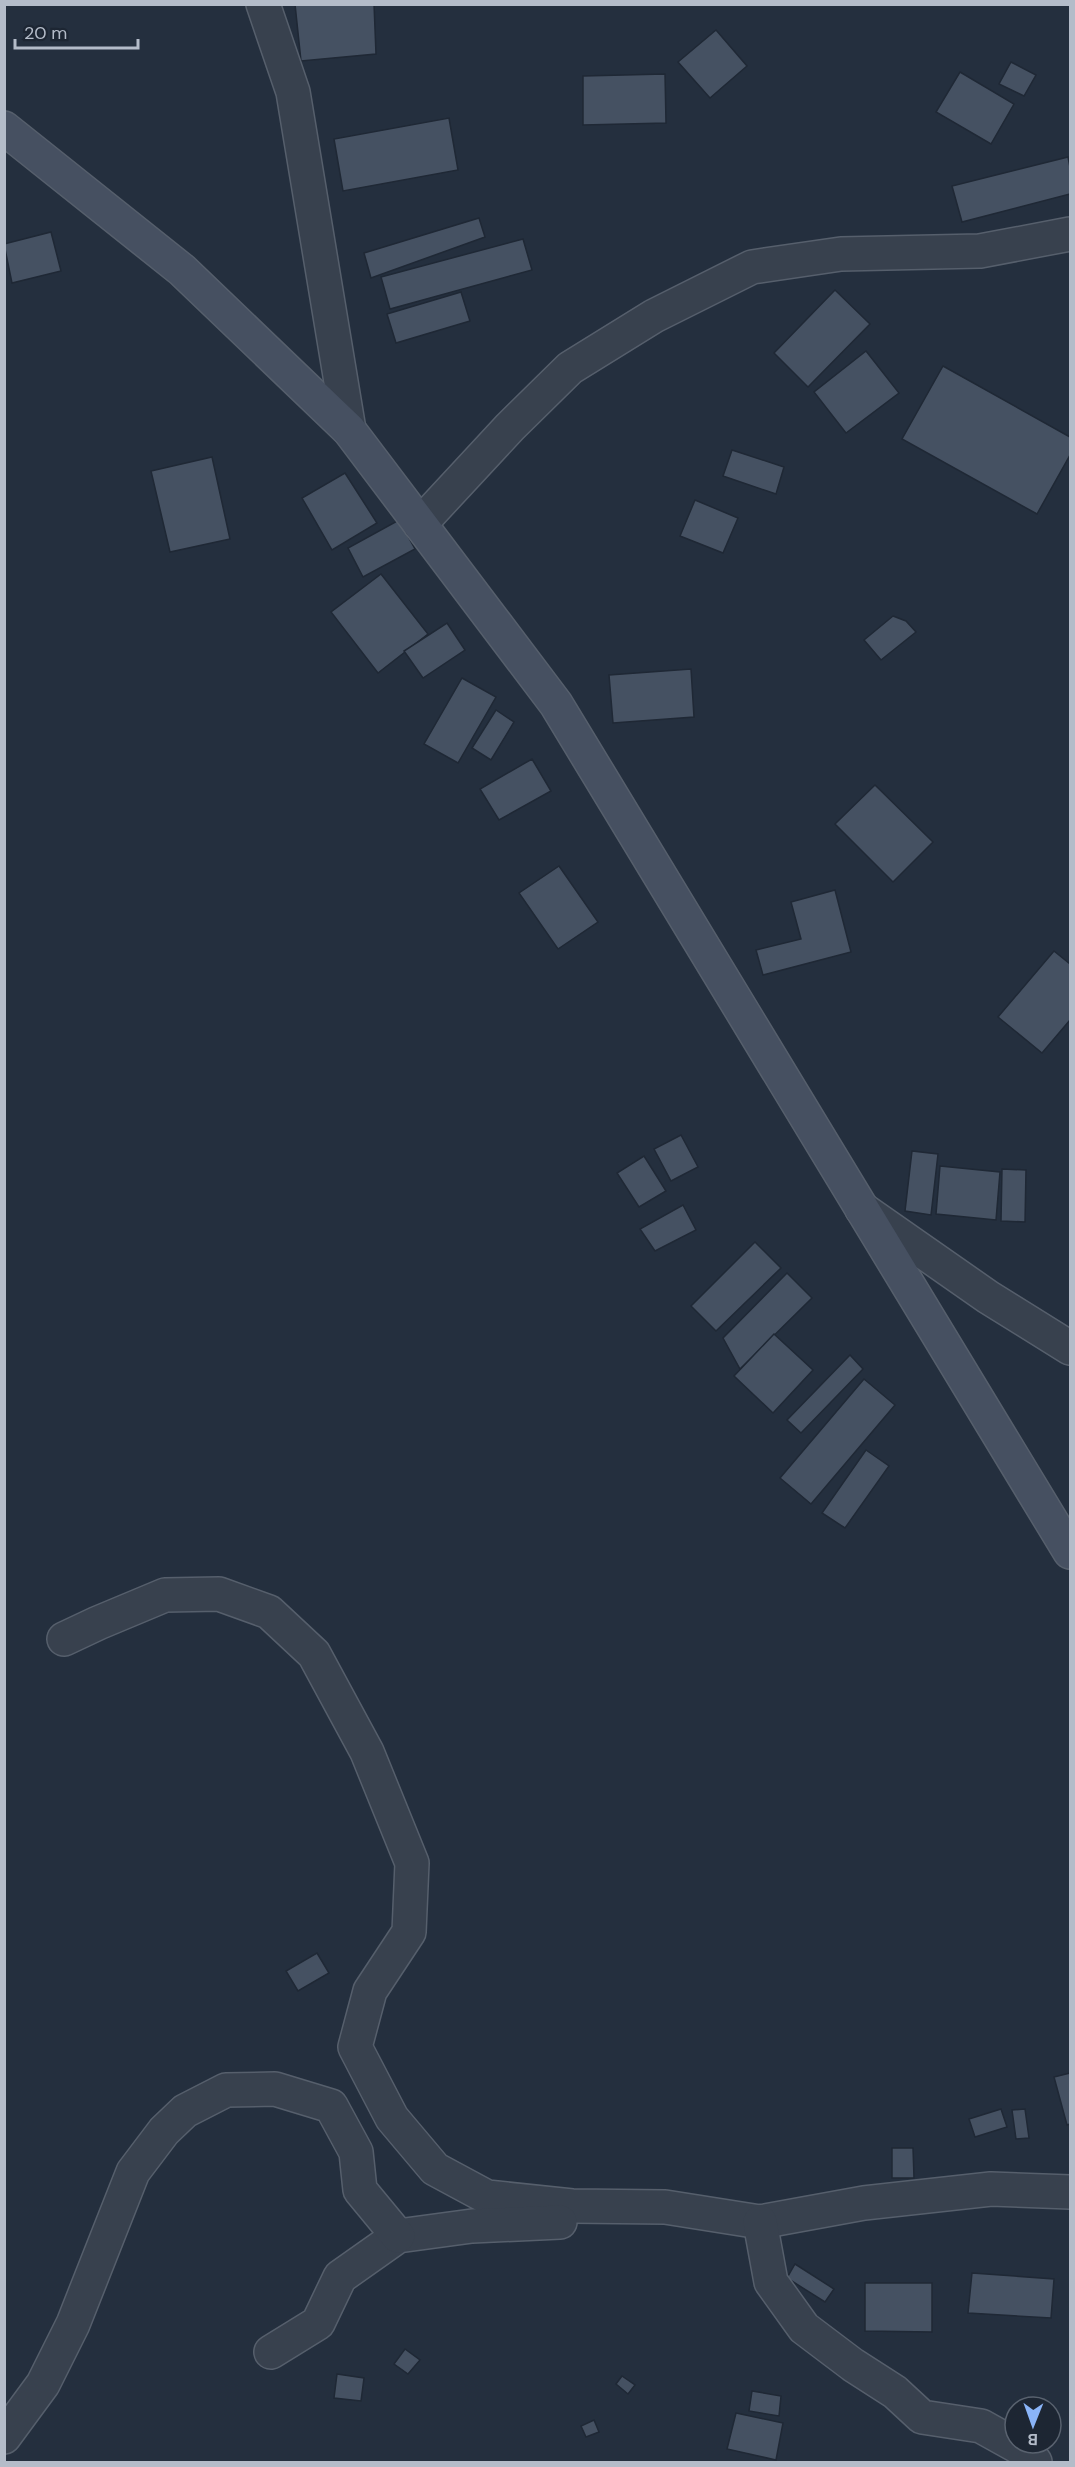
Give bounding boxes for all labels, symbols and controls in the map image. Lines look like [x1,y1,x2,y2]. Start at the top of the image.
scale bar [15,12,138,50]
text: 20 m [24,21,67,45]
north arrow [1003,2395,1063,2455]
text: B [1027,2429,1038,2450]

